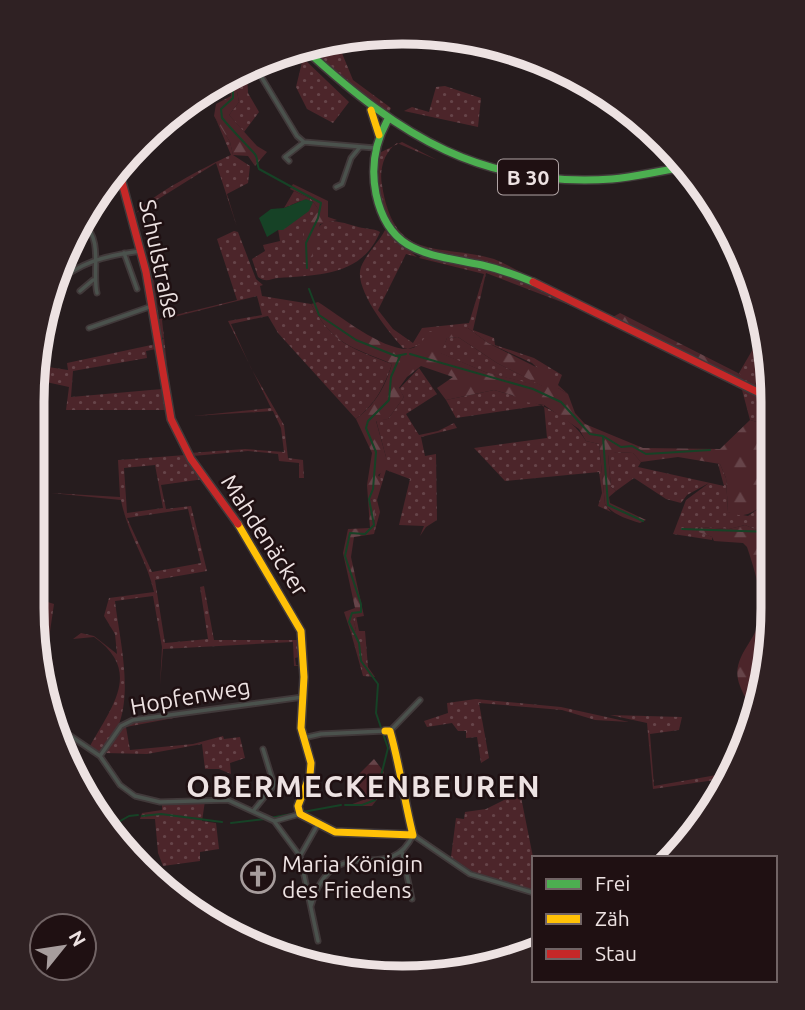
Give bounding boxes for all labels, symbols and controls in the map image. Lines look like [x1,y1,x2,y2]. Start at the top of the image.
road number: B 30 [498,160,558,194]
street label: Schulstraße [135,197,185,321]
street label: Mahdenäcker [217,470,314,600]
street label: Hopfenweg [128,673,252,719]
district label: OBERMECKENBEUREN [186,769,542,803]
place label: Maria Königin des Friedens [282,851,423,902]
legend [532,856,777,982]
church icon: Maria Königin des Friedens [239,857,277,895]
text: Frei [595,871,630,895]
text: Zäh [595,906,630,930]
north arrow [28,912,98,982]
text: N [65,927,91,950]
text: Stau [595,941,637,965]

